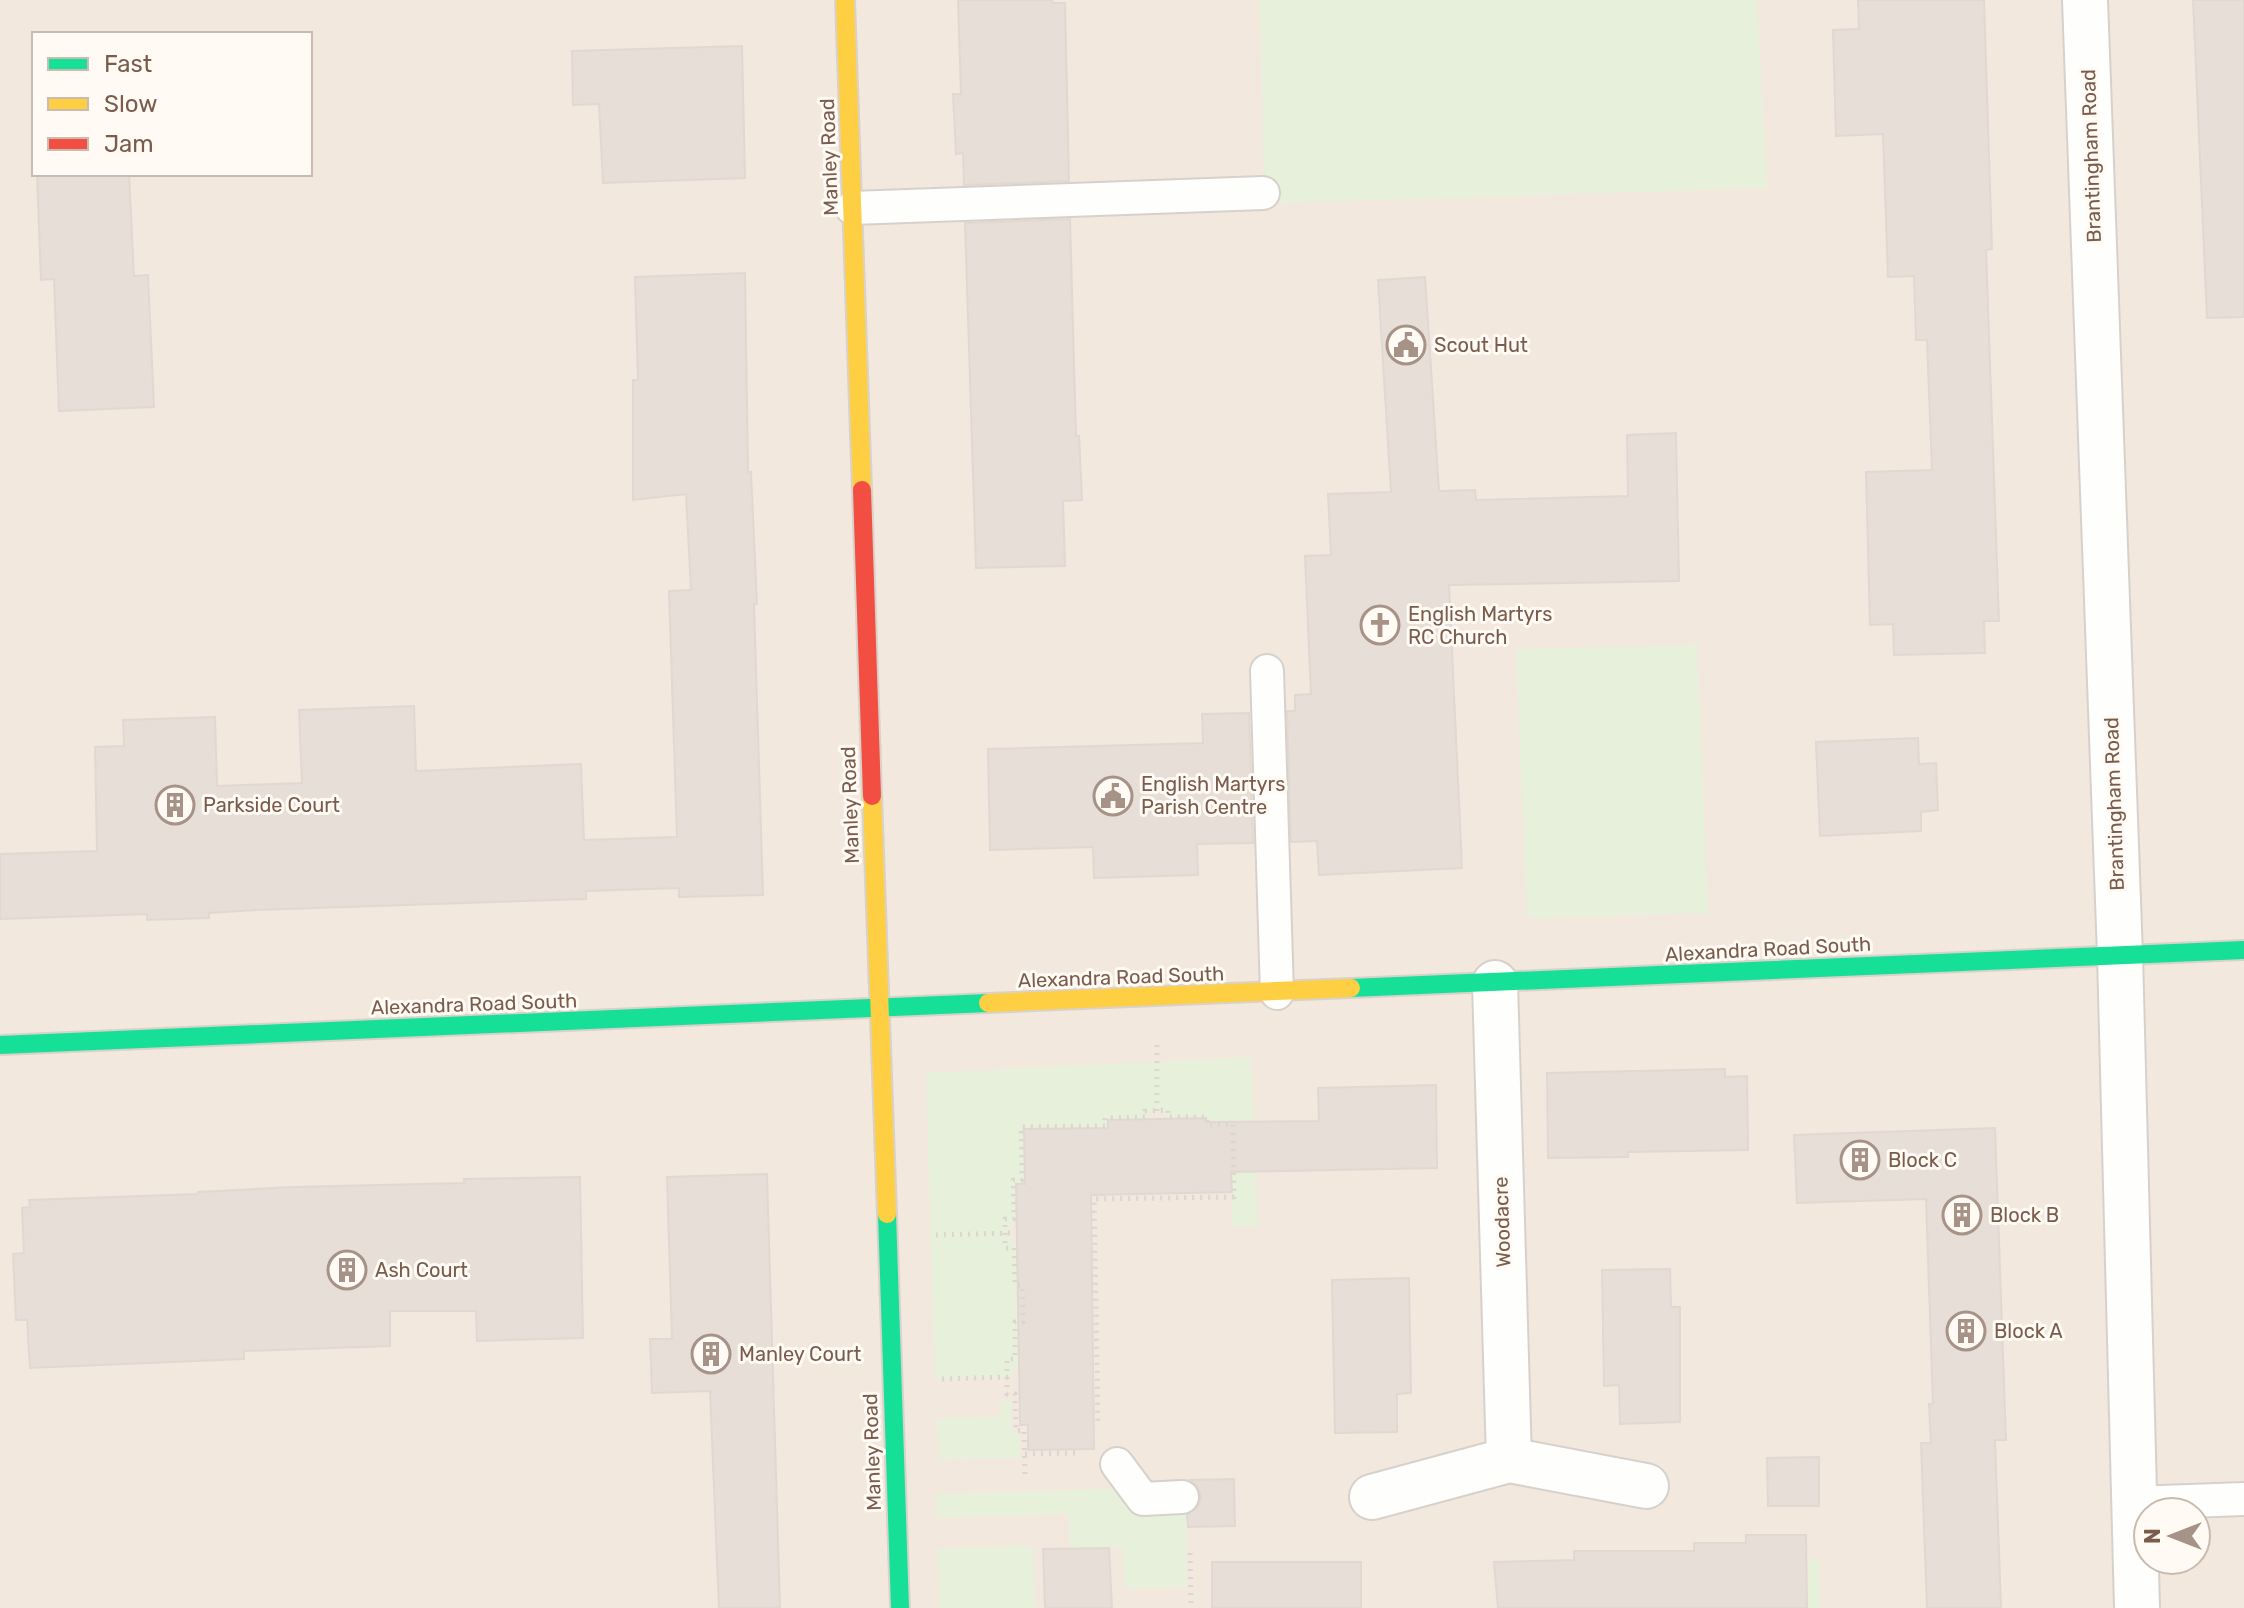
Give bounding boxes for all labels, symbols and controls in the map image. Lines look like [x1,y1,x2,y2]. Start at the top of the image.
legend [32,32,312,176]
text: Fast [104,50,152,78]
street label: Brantingham Road [2076,69,2106,243]
text: Slow [104,90,157,118]
street label: Manley Road [815,98,843,216]
text: Jam [104,130,154,158]
public building icon: Scout Hut [1385,324,1427,366]
place label: Scout Hut [1434,333,1528,357]
place label: English Martyrs RC Church [1408,602,1552,649]
church icon: English Martyrs RC Church [1359,604,1401,646]
street label: Brantingham Road [2099,717,2129,891]
street label: Manley Road [836,746,864,864]
place label: English Martyrs Parish Centre [1141,772,1285,819]
public building icon: English Martyrs Parish Centre [1092,775,1134,817]
building icon: Parkside Court [154,784,196,826]
place label: Parkside Court [203,793,340,817]
street label: Alexandra Road South [1664,932,1872,966]
street label: Alexandra Road South [1017,961,1225,993]
street label: Alexandra Road South [370,988,578,1020]
building icon: Block C [1839,1139,1881,1181]
place label: Block C [1888,1148,1957,1172]
street label: Woodacre [1488,1176,1516,1268]
building icon: Block B [1941,1194,1983,1236]
place label: Block B [1990,1203,2059,1227]
building icon: Ash Court [326,1249,368,1291]
place label: Ash Court [375,1258,468,1282]
building icon: Block A [1945,1310,1987,1352]
place label: Block A [1994,1319,2063,1343]
building icon: Manley Court [690,1333,732,1375]
place label: Manley Court [739,1342,862,1366]
street label: Manley Road [858,1393,886,1511]
north arrow [2132,1496,2212,1576]
text: N [2139,1528,2166,1544]

